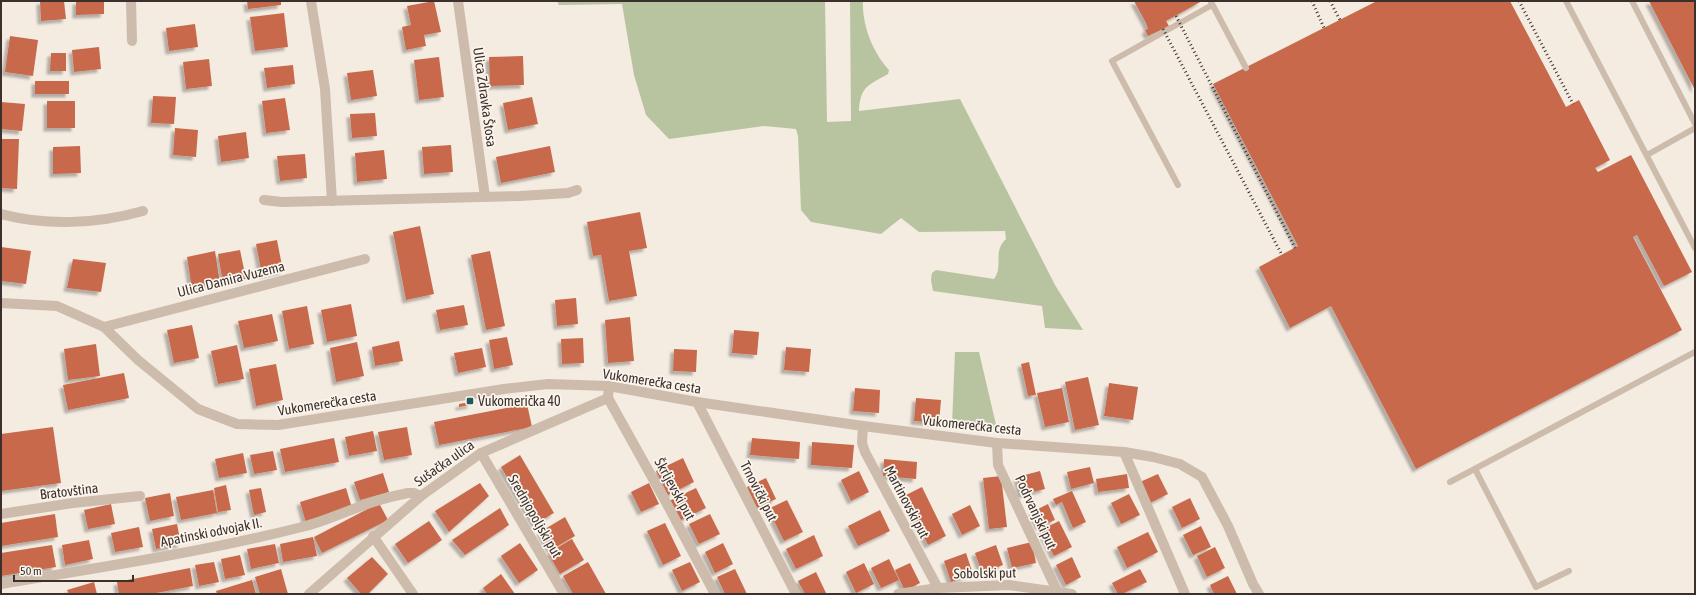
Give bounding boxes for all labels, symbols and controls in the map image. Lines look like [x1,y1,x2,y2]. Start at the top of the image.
street label: Ulica Zdravka Štosa [470,46,500,148]
street label: Ulica Damira Vuzema [176,258,286,300]
street label: Vukomerečka cesta [602,365,702,397]
street label: Vukomerečka cesta [277,387,377,419]
place label: Vukomerička 40 [478,393,561,409]
marker: Vukomerička 40 [465,396,475,406]
street label: Vukomerečka cesta [922,412,1022,438]
street label: Sušačka ulica [411,437,477,489]
street label: Škrljevski put [651,455,699,523]
street label: Trnovički put [737,458,781,524]
street label: Martinovski put [881,463,933,541]
street label: Srednjopoljski put [505,472,565,560]
street label: Podrvanjski put [1012,473,1060,551]
street label: Bratovština [39,479,99,503]
street label: Apatinski odvojak II. [159,514,263,550]
scale bar [14,557,133,583]
text: 50 m [20,564,42,578]
street label: Sobolski put [954,564,1016,582]

